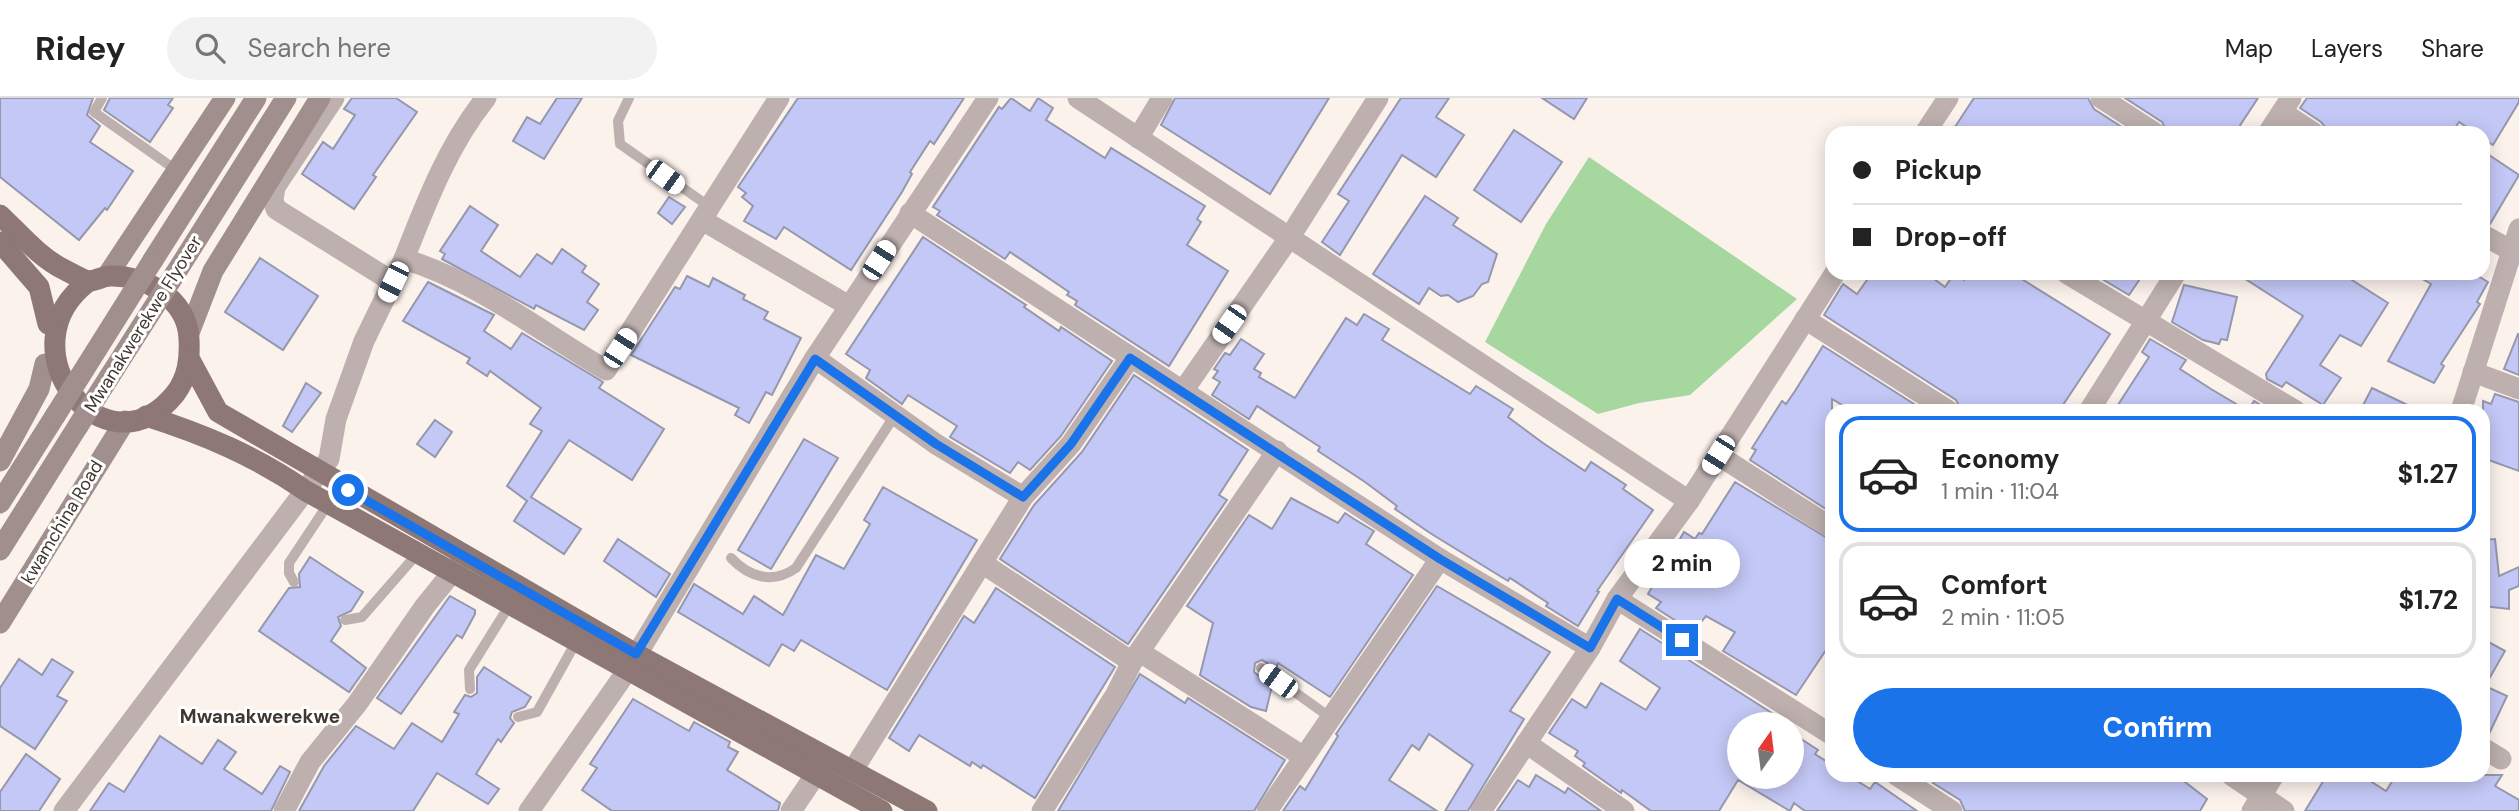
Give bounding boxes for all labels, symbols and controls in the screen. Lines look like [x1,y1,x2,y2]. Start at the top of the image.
search box [167,17,657,80]
text: Ridey [35,27,125,70]
icon: search [191,29,229,67]
text: Search here [247,31,391,65]
text: Map [2225,33,2273,64]
text: Layers [2311,33,2383,64]
text: Share [2421,33,2484,64]
text: Pickup [1895,153,1982,187]
car [642,156,689,198]
text: Drop-off [1895,220,2007,254]
street label: Mwanakwerekwe Flyover [79,231,207,417]
car [859,237,900,283]
car [375,259,412,305]
car [1209,301,1250,347]
car [600,325,641,371]
car [1698,432,1739,478]
text: Economy [1941,442,2059,476]
icon: car [1857,443,1920,506]
street label: kwamchina Road [16,456,108,588]
text: $1.27 [2397,457,2458,491]
route start [332,474,364,506]
text: 1 min · 11:04 [1941,476,2059,506]
callout: 2 min [1624,538,1740,588]
text: 2 min [1652,548,1712,578]
text: Comfort [1941,568,2047,602]
icon: car [1857,569,1920,632]
text: $1.72 [2398,583,2458,617]
text: 2 min · 11:05 [1941,602,2065,632]
route end [1666,624,1698,656]
car [1255,660,1302,702]
button: Confirm [1853,688,2462,768]
district label: Mwanakwerekwe [180,704,340,729]
north arrow [1727,712,1804,789]
map controls [1727,712,1804,789]

